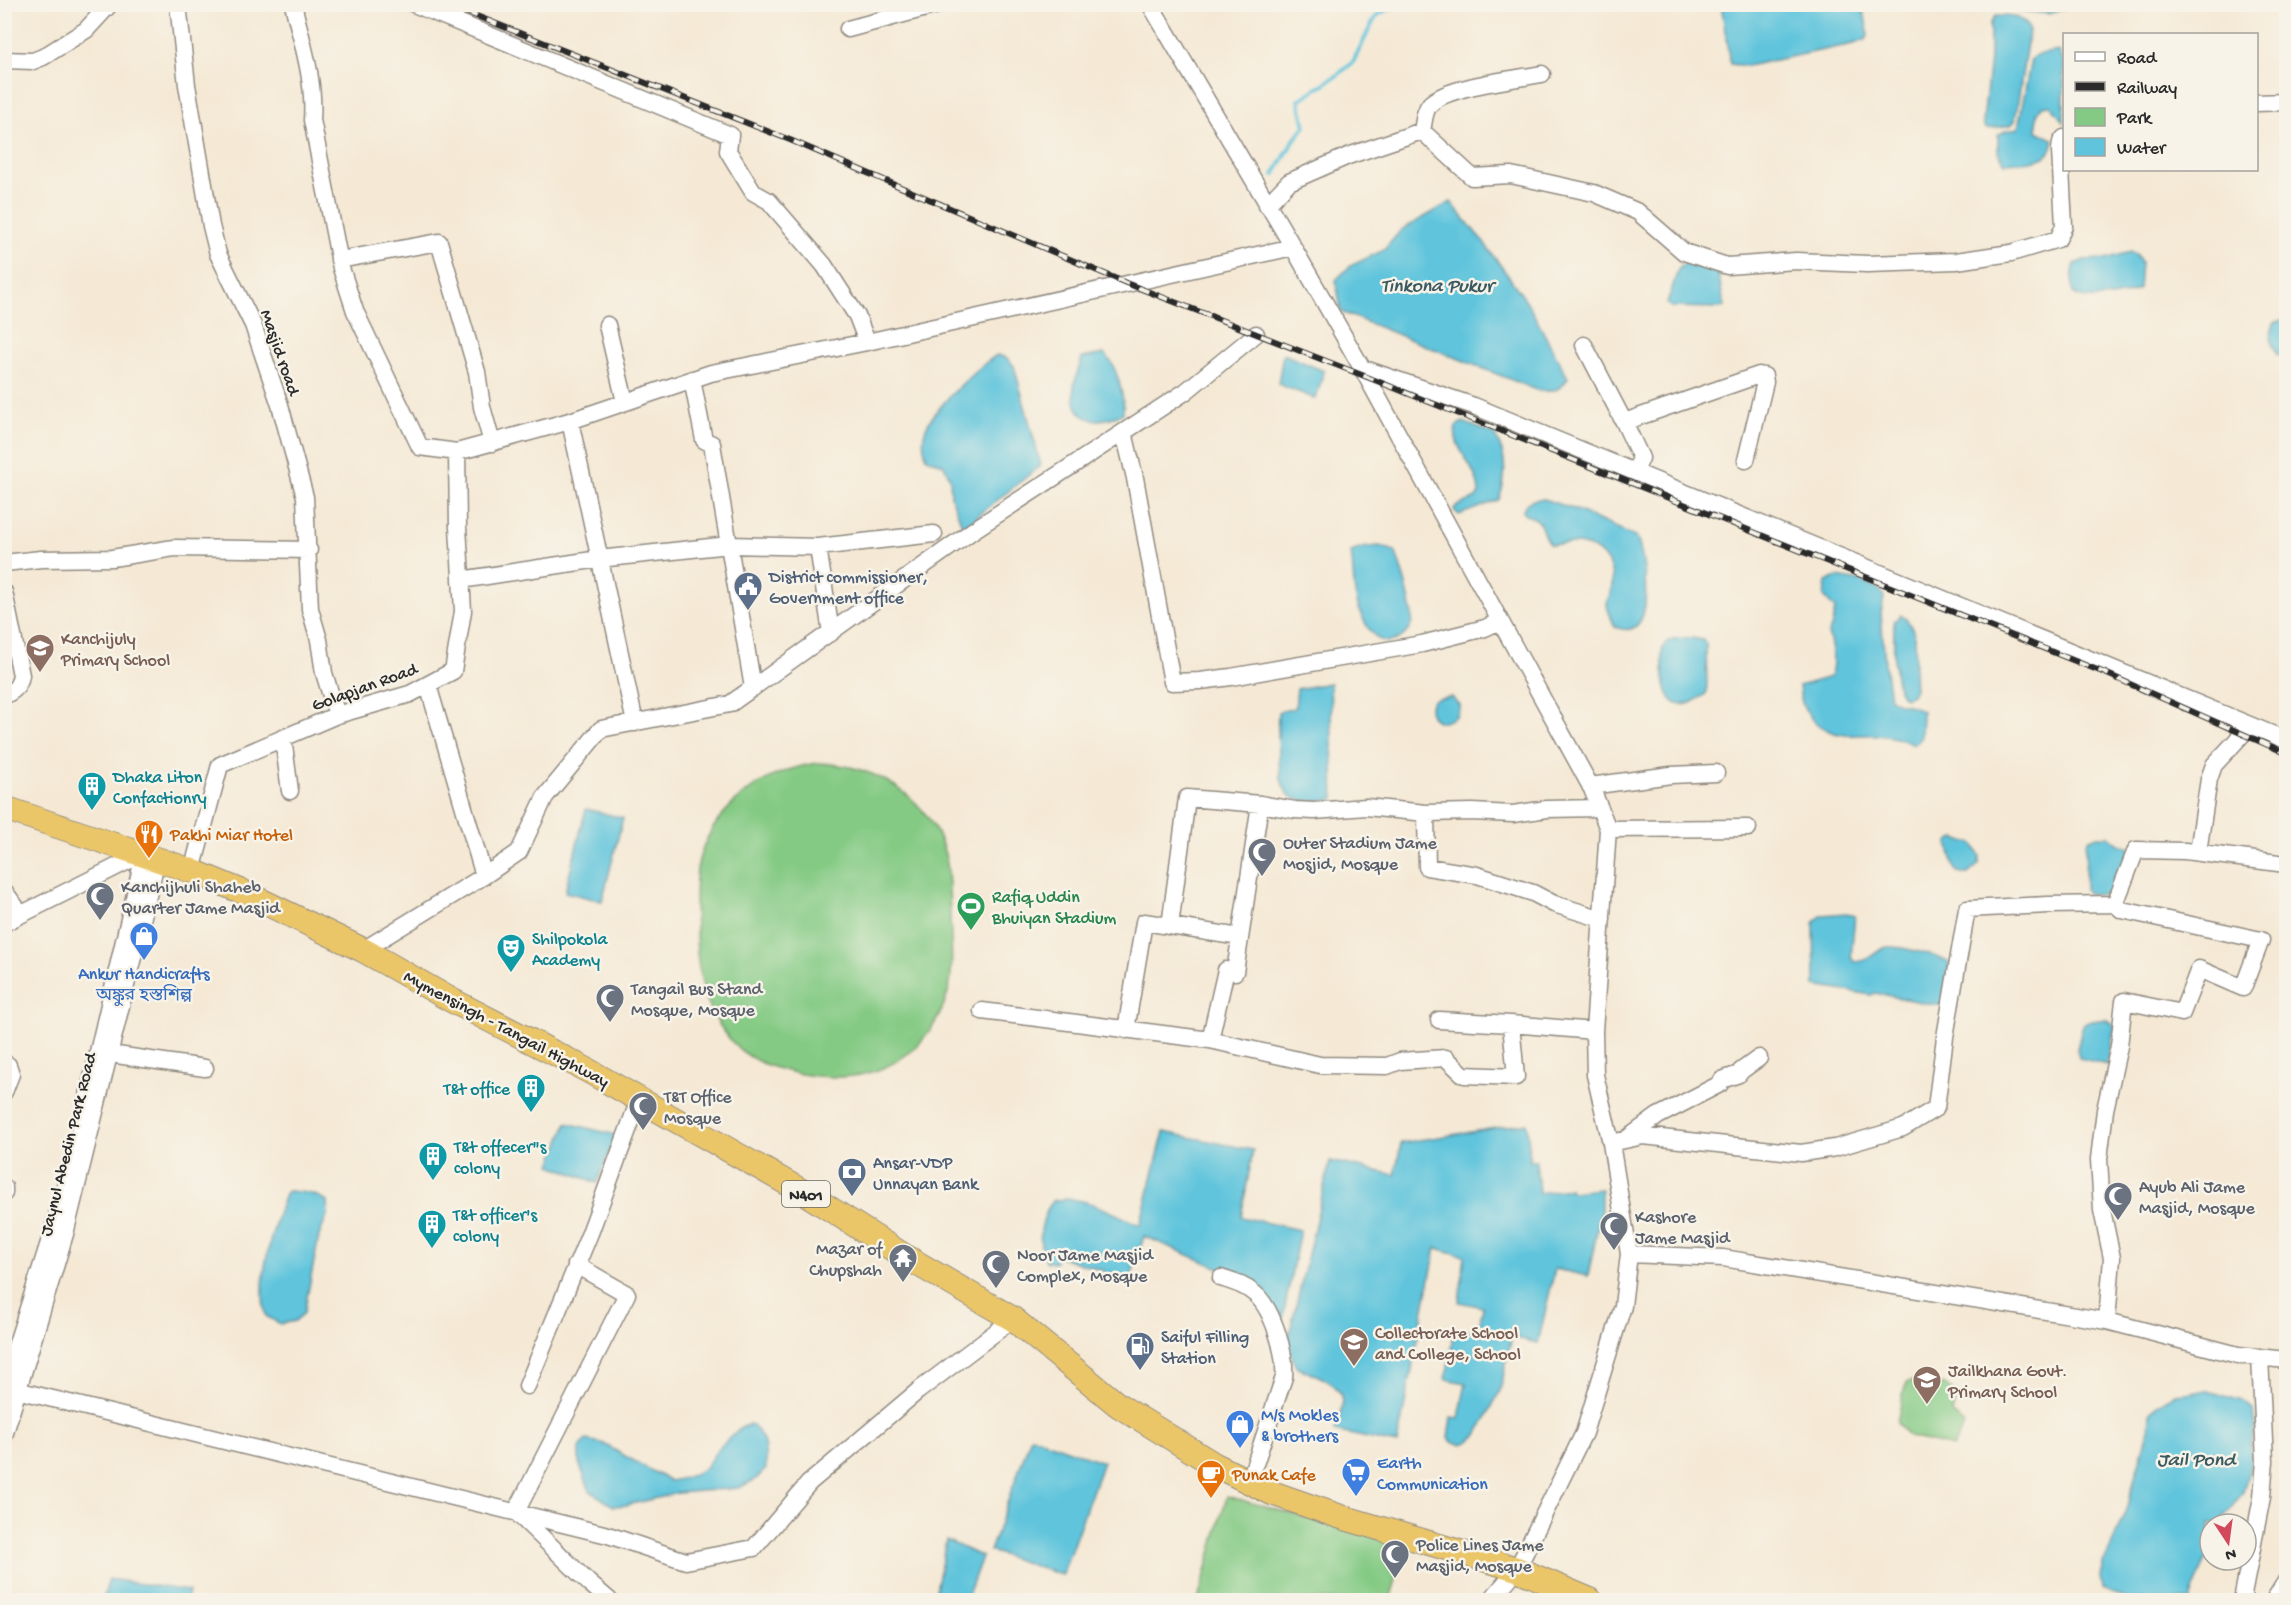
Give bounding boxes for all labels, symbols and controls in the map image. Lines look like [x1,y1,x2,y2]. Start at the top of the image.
legend [2063,33,2258,171]
text: Road [2117,49,2158,70]
text: Railway [2117,79,2177,100]
text: Park [2116,109,2153,130]
text: Water [2117,139,2167,160]
water label: Tinkona Pukur [1381,276,1497,299]
street label: Masjid road [254,307,304,400]
place label: District commissioner, Government office [768,568,928,610]
public building icon: District commissioner, Government office [732,570,764,612]
place label: Kanchijuly Primary School [60,630,170,672]
school or university icon: Kanchijuly Primary School [24,632,56,674]
street label: Golapjan Road [309,659,422,717]
place label: Dhaka Liton Confactionry [112,768,207,810]
building icon: Dhaka Liton Confactionry [76,770,108,812]
restaurant icon: Pakhi Miar Hotel [133,818,165,860]
place label: Pakhi Miar Hotel [169,826,293,847]
place label: Outer Stadium Jame Mosjid, Mosque [1283,834,1437,876]
mosque icon: Outer Stadium Jame Mosjid, Mosque [1246,836,1278,878]
place label: Kanchijhuli Shaheb Quarter Jame Masjid [121,878,281,920]
mosque icon: Kanchijhuli Shaheb Quarter Jame Masjid [84,880,116,922]
place label: Rafiq Uddin Bhuiyan Stadium [991,888,1116,930]
sports icon: Rafiq Uddin Bhuiyan Stadium [955,890,987,932]
shop icon: Ankur Handicrafts অঙ্কুর হস্তশিল্প [128,920,160,962]
place label: Shilpokola Academy [532,930,608,972]
theatre icon: Shilpokola Academy [495,932,527,974]
place label: Ankur Handicrafts অঙ্কুর হস্তশিল্প [78,965,211,1007]
street label: Mymensingh - Tangail Highway [399,967,612,1093]
place label: Tangail Bus Stand Mosque, Mosque [630,980,764,1022]
mosque icon: Tangail Bus Stand Mosque, Mosque [594,982,626,1024]
street label: Jaynul Abedin Park Road [36,1049,103,1238]
building icon: T&t office [515,1072,547,1114]
place label: T&t office [442,1080,511,1101]
place label: T&T Office Mosque [663,1088,732,1130]
mosque icon: T&T Office Mosque [627,1090,659,1132]
place label: T&t offecer"s colony [453,1138,548,1180]
building icon: T&t offecer"s colony [417,1140,449,1182]
place label: Ansar-VDP Unnayan Bank [873,1154,980,1196]
bank icon: Ansar-VDP Unnayan Bank [836,1156,868,1198]
place label: Ayub Ali Jame Masjid, Mosque [2139,1178,2255,1220]
mosque icon: Ayub Ali Jame Masjid, Mosque [2102,1180,2134,1222]
road number: N401 [782,1181,830,1207]
place label: T&t officer's colony [452,1206,538,1248]
building icon: T&t officer's colony [416,1208,448,1250]
place label: Kashore Jame Masjid [1635,1208,1731,1250]
mosque icon: Kashore Jame Masjid [1598,1210,1630,1252]
place label: Mazar of Chupshah [809,1240,883,1282]
temple icon: Mazar of Chupshah [887,1242,919,1284]
place label: Noor Jame Masjid Complex, Mosque [1017,1246,1154,1288]
mosque icon: Noor Jame Masjid Complex, Mosque [980,1248,1012,1290]
place label: Collectorate School and College, School [1375,1324,1521,1366]
school or university icon: Collectorate School and College, School [1338,1326,1370,1368]
place label: Saiful Filling Station [1161,1328,1249,1370]
fuel station icon: Saiful Filling Station [1124,1330,1156,1372]
place label: Jailkhana Govt. Primary School [1947,1362,2068,1404]
school or university icon: Jailkhana Govt. Primary School [1911,1364,1943,1406]
place label: M/s Mokles & brothers [1261,1406,1340,1448]
shop icon: M/s Mokles & brothers [1224,1408,1256,1450]
water label: Jail Pond [2157,1450,2237,1473]
place label: Earth Communication [1377,1454,1488,1496]
supermarket icon: Earth Communication [1340,1456,1372,1498]
cafe icon: Punak Cafe [1195,1458,1227,1500]
place label: Punak Cafe [1231,1466,1316,1487]
north arrow [2198,1512,2258,1572]
place label: Police Lines Jame Masjid, Mosque [1415,1536,1544,1578]
mosque icon: Police Lines Jame Masjid, Mosque [1379,1538,1411,1580]
text: N [2223,1543,2238,1564]

